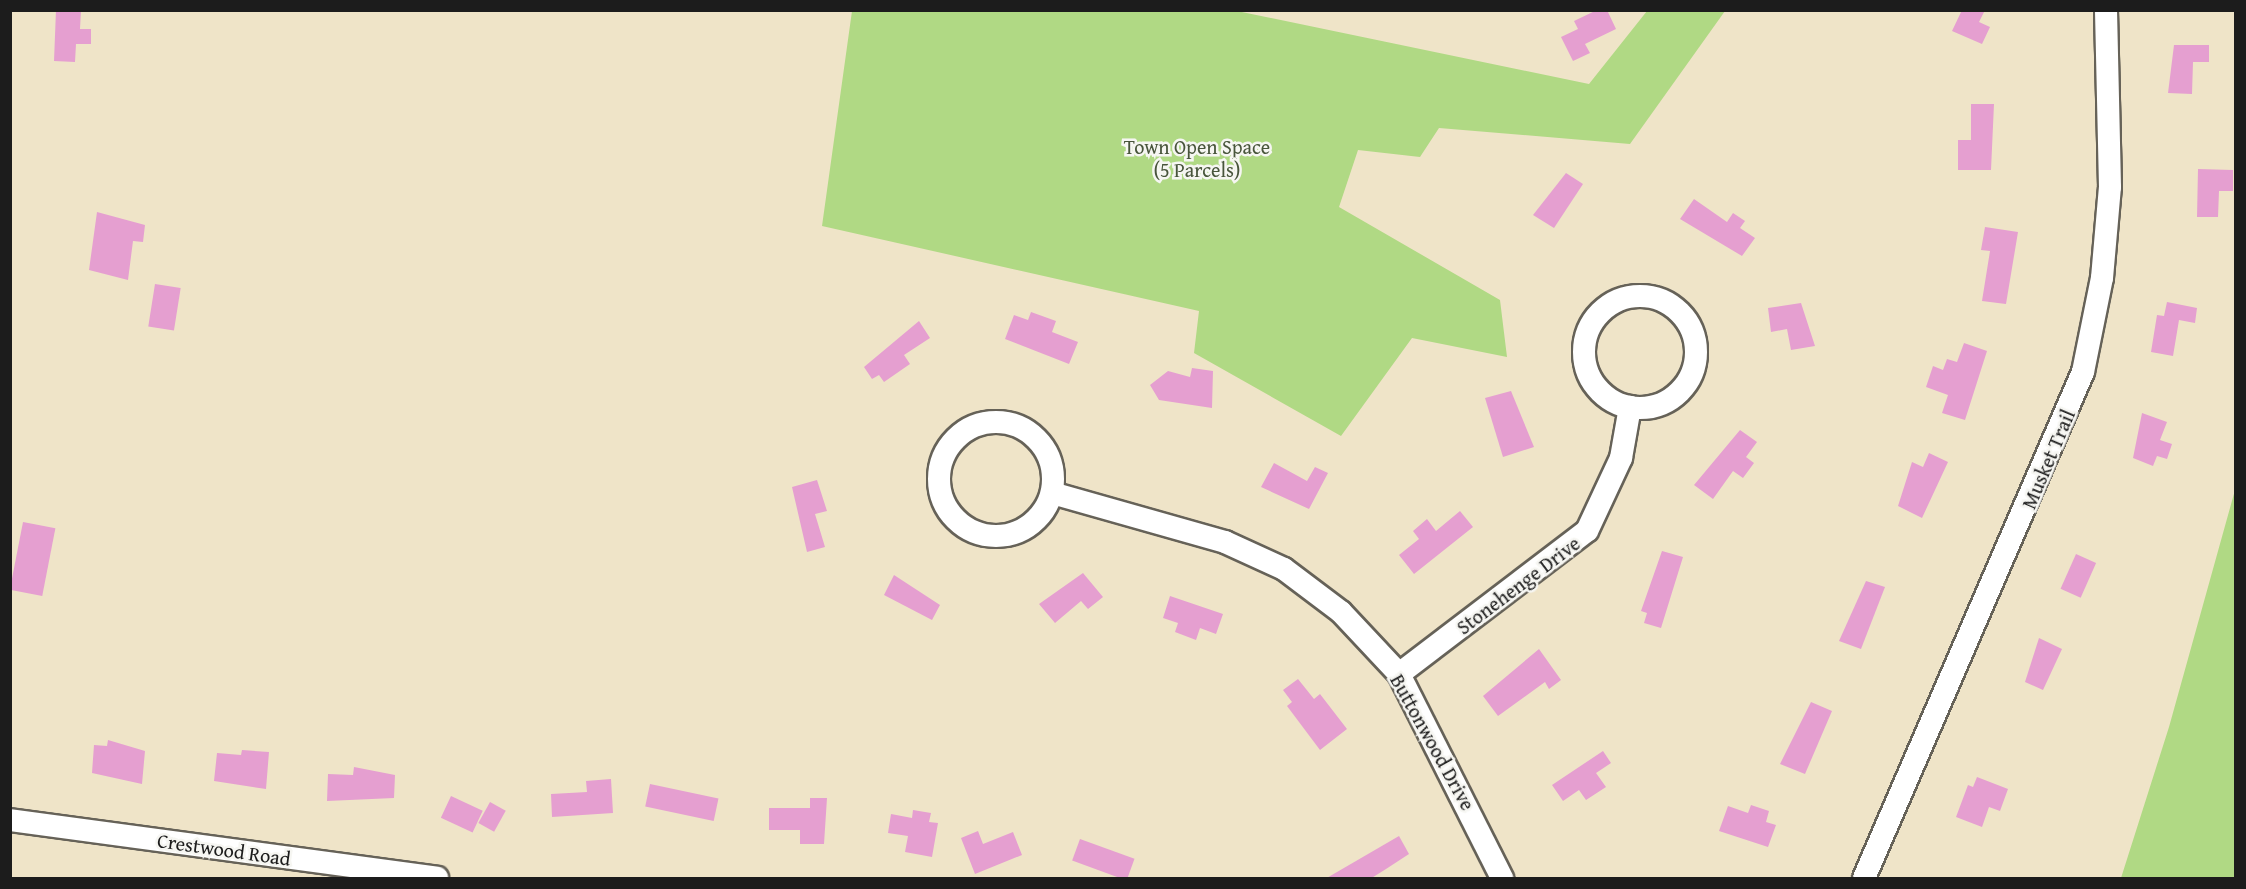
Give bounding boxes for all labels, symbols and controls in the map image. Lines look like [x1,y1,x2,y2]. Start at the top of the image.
park label: Town Open Space (5 Parcels) [1124,135,1270,182]
street label: Musket Trail [2016,406,2080,512]
street label: Stonehenge Drive [1452,531,1584,639]
street label: Buttonwood Drive [1386,670,1480,814]
street label: Crestwood Road [156,828,292,870]

